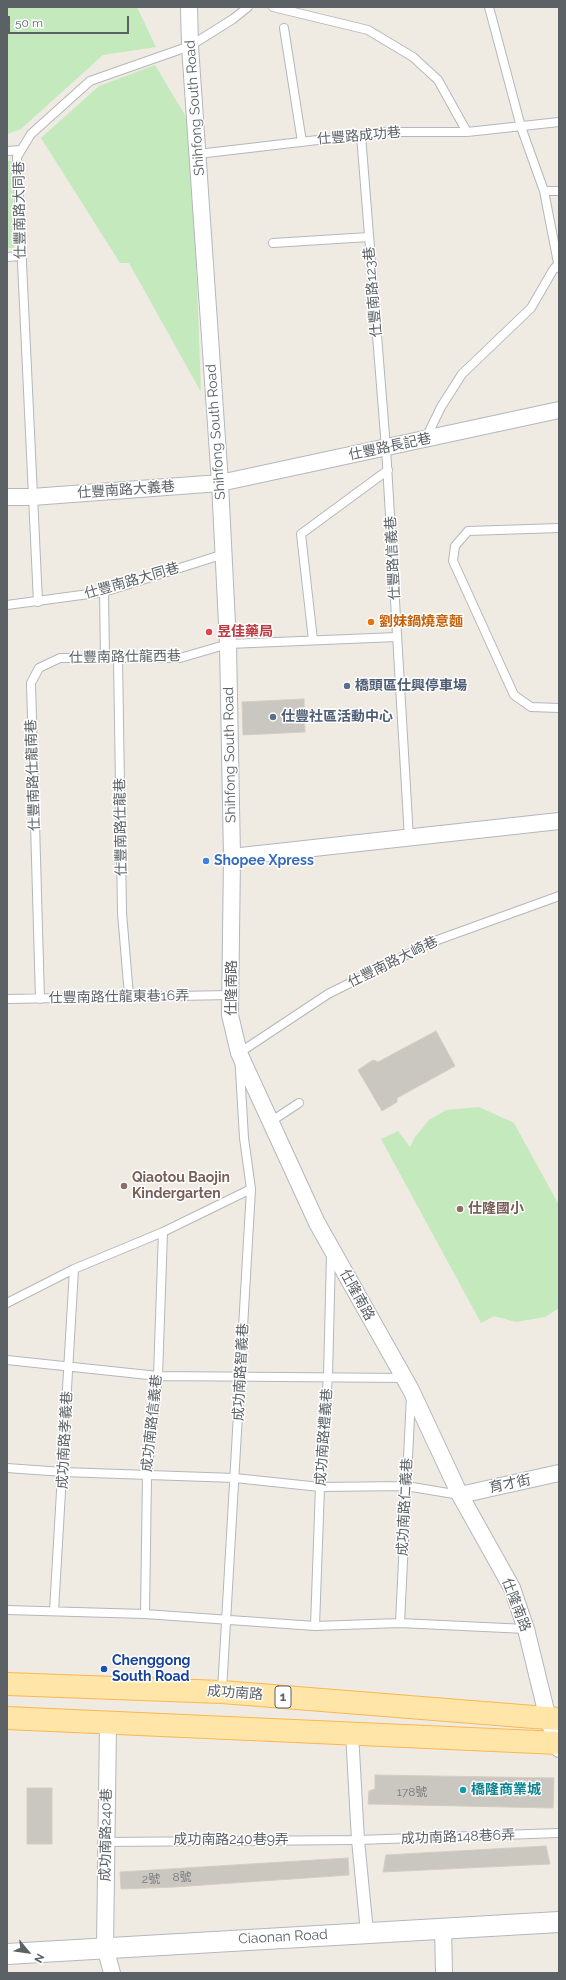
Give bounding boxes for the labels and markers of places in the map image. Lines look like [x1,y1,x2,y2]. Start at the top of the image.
place label: 劉妹鍋燒意麵 [379,614,463,630]
marker: 劉妹鍋燒意麵 [366,617,376,627]
place label: 昱佳藥局 [217,624,273,640]
marker: 昱佳藥局 [204,627,214,637]
place label: 橋頭區仕興停車場 [355,678,467,694]
marker: 橋頭區仕興停車場 [342,681,352,691]
place label: 仕豐社區活動中心 [281,709,393,725]
marker: 仕豐社區活動中心 [268,712,278,722]
place label: Shopee Xpress [214,853,314,869]
marker: Shopee Xpress [201,856,211,866]
place label: Qiaotou Baojin Kindergarten [132,1170,230,1202]
marker: Qiaotou Baojin Kindergarten [119,1181,129,1191]
place label: 仕隆國小 [468,1201,524,1217]
marker: 仕隆國小 [455,1204,465,1214]
place label: Chenggong South Road [112,1653,190,1686]
marker: Chenggong South Road [99,1664,109,1674]
place label: 橋隆商業城 [471,1782,541,1798]
marker: 橋隆商業城 [458,1785,468,1795]

